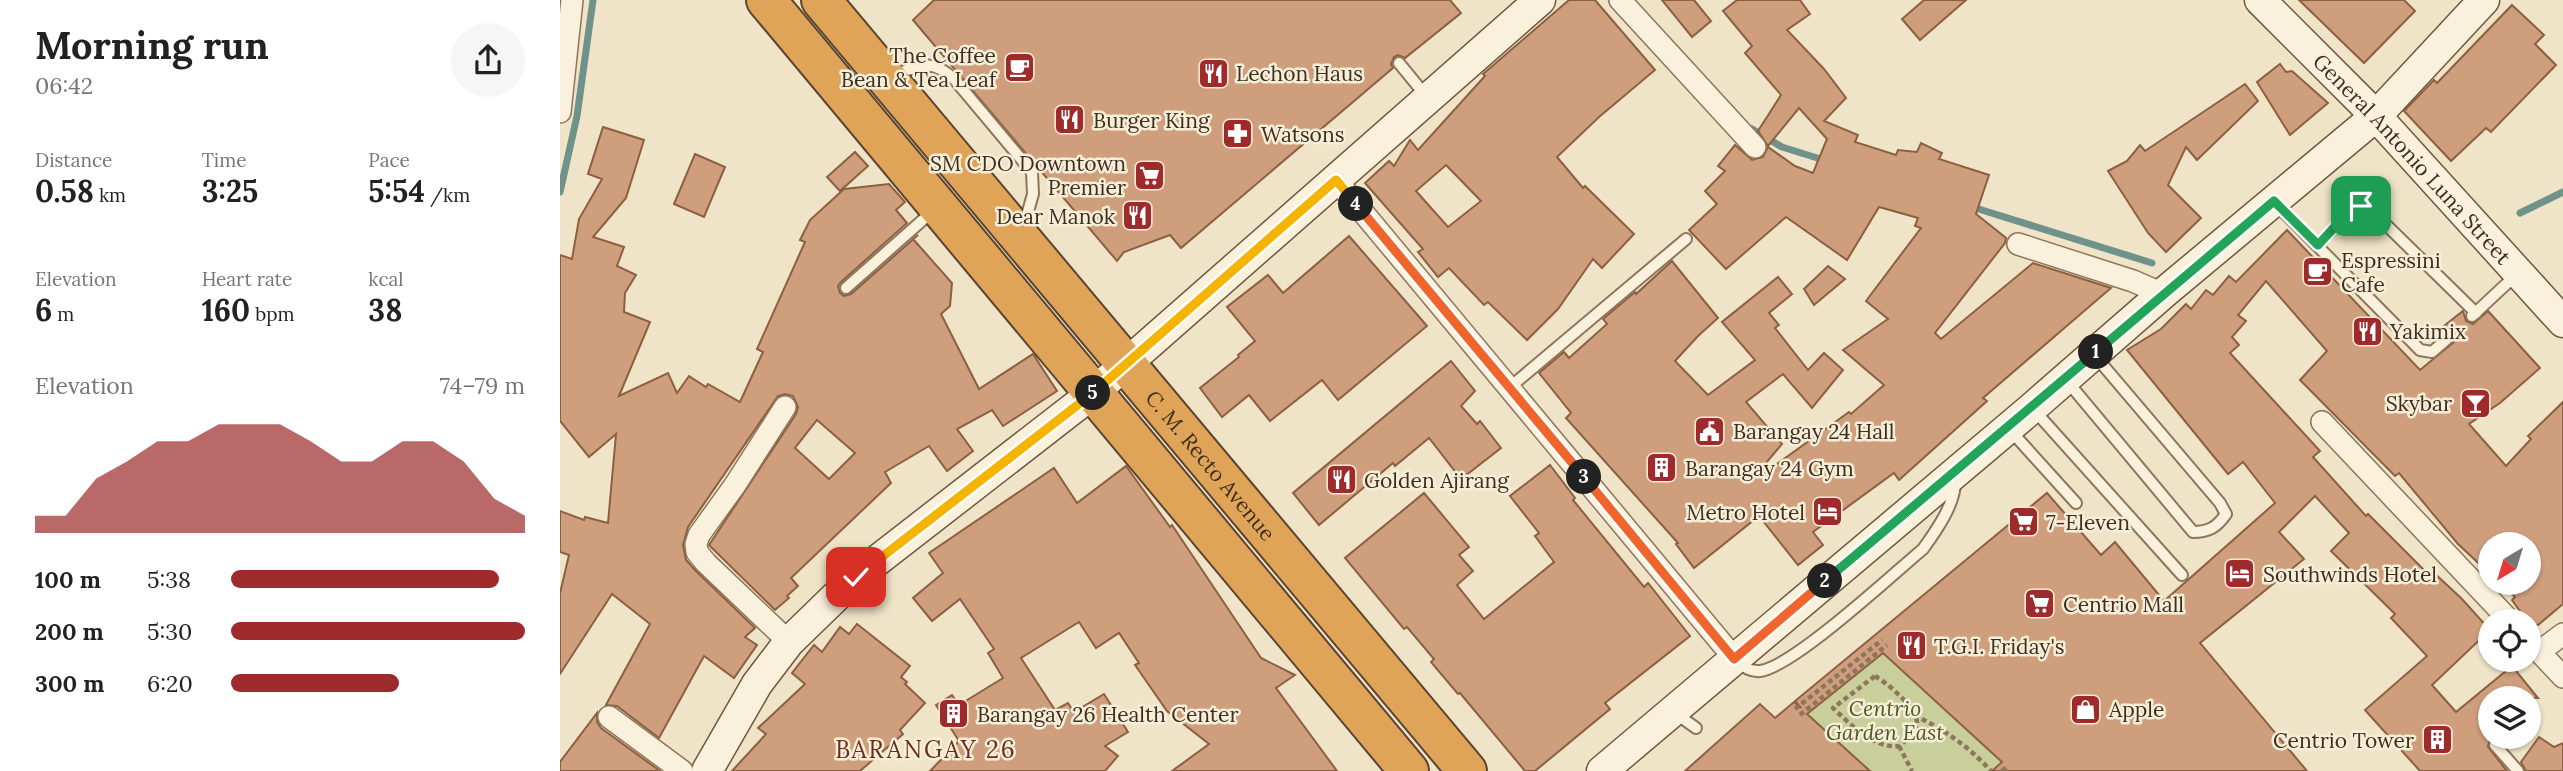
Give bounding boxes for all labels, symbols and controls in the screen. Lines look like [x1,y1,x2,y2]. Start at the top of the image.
text: Morning run [35,21,269,69]
button: share [451,23,525,97]
place label: The Coffee Bean & Tea Leaf [841,42,998,93]
street label: General Antonio Luna Street [2308,48,2518,270]
cafe icon: The Coffee Bean & Tea Leaf [1002,50,1036,84]
restaurant icon: Lechon Haus [1196,56,1230,90]
place label: Lechon Haus [1236,60,1363,87]
text: 06:42 [35,71,93,100]
restaurant icon: Burger King [1053,103,1087,137]
place label: Burger King [1093,107,1210,134]
pharmacy icon: Watsons [1221,117,1255,151]
place label: Watsons [1261,121,1344,148]
text: Distance [35,148,112,172]
text: Time [202,148,246,172]
text: Pace [368,148,410,172]
place label: SM CDO Downtown Premier [930,150,1126,201]
supermarket icon: SM CDO Downtown Premier [1132,158,1166,192]
text: 0.58 [35,172,94,210]
text: 3:25 [202,172,258,210]
text: 5:54 [368,172,425,210]
pin [2331,176,2391,236]
text: km [94,183,126,207]
text: /km [425,183,470,207]
pin: 4 [1338,186,1374,222]
icon: arrive [2342,187,2380,225]
text: 4 [1350,191,1361,215]
restaurant icon: Dear Manok [1121,199,1155,233]
place label: Dear Manok [996,203,1116,230]
place label: Espressini Cafe [2341,247,2441,298]
cafe icon: Espressini Cafe [2301,255,2335,289]
text: Elevation [35,267,117,291]
text: Heart rate [202,267,292,291]
text: kcal [368,267,403,291]
text: 6 [35,291,52,329]
text: 160 [202,291,250,329]
text: 38 [368,291,402,329]
text: m [52,302,74,326]
text: bpm [250,302,295,326]
restaurant icon: Yakimix [2350,314,2384,348]
place label: Yakimix [2389,318,2466,345]
pin: 1 [2078,334,2114,370]
text: 1 [2092,339,2099,363]
text: Elevation [35,371,134,400]
text: 74–79 m [440,371,525,400]
pin: 5 [1076,376,1110,410]
text: 5 [1087,380,1098,404]
street label: C. M. Recto Avenue [1140,385,1282,546]
bar icon: Skybar [2458,386,2492,420]
place label: Skybar [2386,390,2452,417]
public building icon: Barangay 24 Hall [1693,414,1727,448]
place label: Barangay 24 Hall [1733,418,1894,445]
building icon: Barangay 24 Gym [1645,451,1679,485]
place label: Barangay 24 Gym [1685,455,1854,482]
pin: 3 [1566,460,1602,494]
restaurant icon: Golden Ajirang [1324,463,1358,497]
text: 3 [1578,464,1589,488]
place label: Golden Ajirang [1364,467,1509,494]
hotel icon: Metro Hotel [1811,495,1845,529]
place label: Metro Hotel [1686,499,1805,526]
supermarket icon: 7-Eleven [2006,505,2040,539]
place label: 7-Eleven [2046,509,2130,536]
north arrow [2478,532,2541,595]
map controls [2478,532,2541,749]
pin [826,547,886,607]
hotel icon: Southwinds Hotel [2223,557,2257,591]
icon: check [837,558,875,596]
place label: Southwinds Hotel [2263,561,2437,588]
pin: 2 [1808,564,1842,598]
text: 100 m [35,565,101,594]
text: 5:38 [147,565,191,594]
text: 2 [1819,568,1830,592]
supermarket icon: Centrio Mall [2023,587,2057,621]
place label: Centrio Mall [2063,591,2184,618]
button: locate [2478,609,2541,672]
text: 200 m [35,617,104,646]
text: 5:30 [147,617,192,646]
restaurant icon: T.G.I. Friday's [1894,629,1928,663]
place label: T.G.I. Friday's [1934,633,2064,660]
text: 300 m [35,669,104,698]
text: 6:20 [147,669,193,698]
button: layers [2478,686,2541,749]
shop icon: Apple [2069,692,2103,726]
park label: Centrio Garden East [1826,695,1944,746]
place label: Apple [2108,696,2164,723]
building icon: Barangay 26 Health Center [937,697,971,731]
place label: Barangay 26 Health Center [977,701,1238,728]
building icon: Centrio Tower [2420,723,2454,757]
place label: Centrio Tower [2273,727,2414,754]
district label: BARANGAY 26 [835,734,1017,765]

